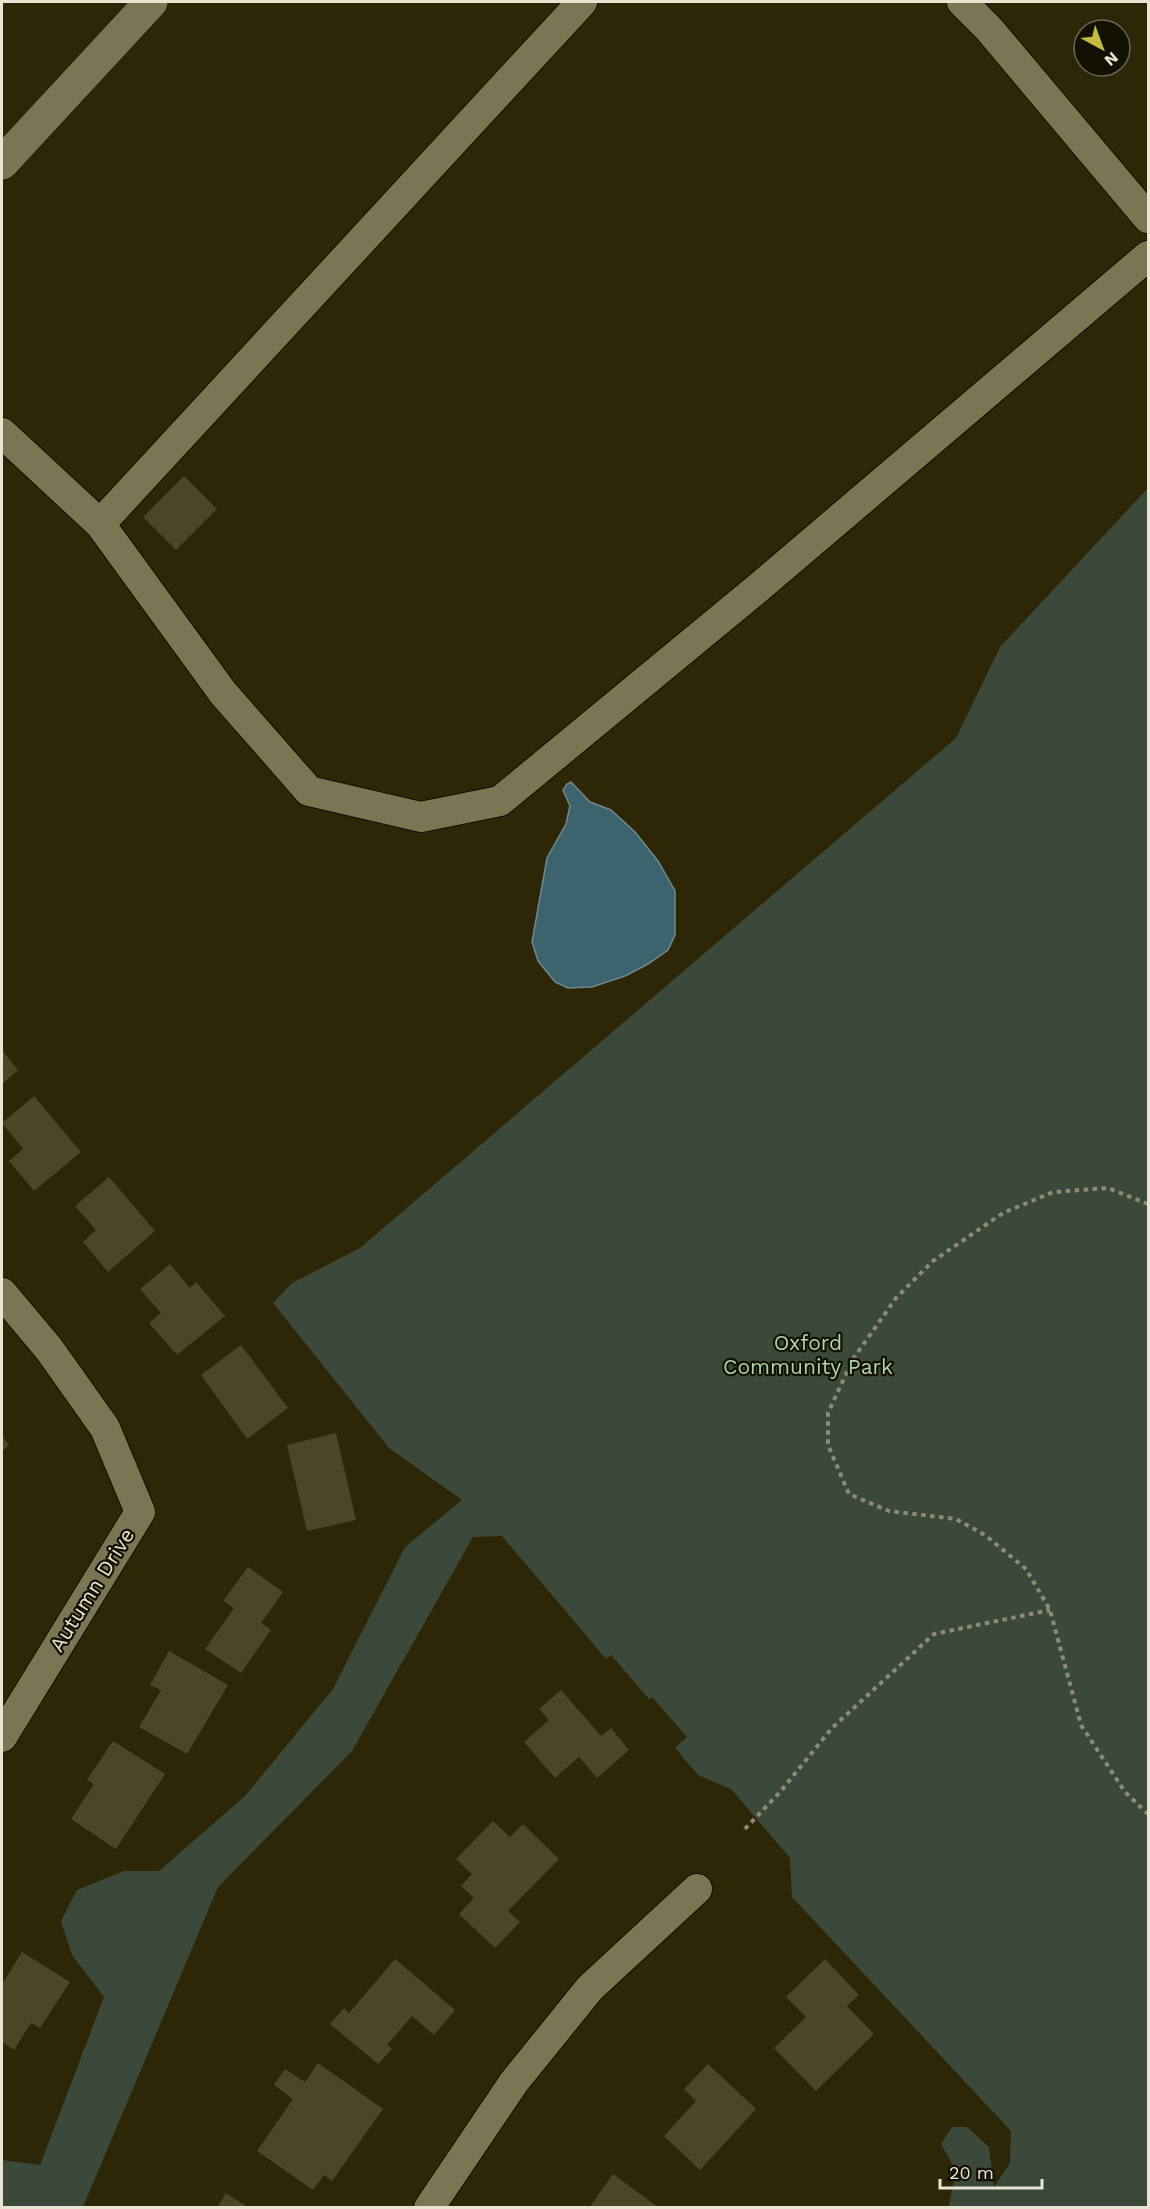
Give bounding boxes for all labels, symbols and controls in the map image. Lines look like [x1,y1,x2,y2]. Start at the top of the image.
north arrow [1072,18,1132,78]
text: N [1101,48,1122,70]
park label: Oxford Community Park [723,1330,893,1379]
street label: Autumn Drive [44,1523,139,1656]
scale bar [940,2152,1042,2190]
text: 20 m [949,2162,994,2183]

